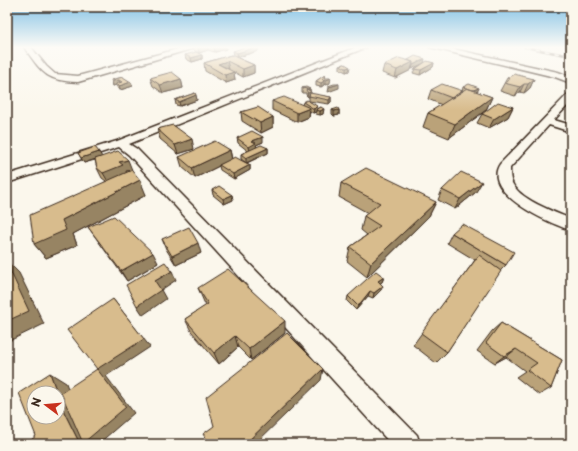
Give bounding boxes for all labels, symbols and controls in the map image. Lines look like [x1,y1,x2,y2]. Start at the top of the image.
north arrow [26,385,66,425]
text: N [27,395,45,409]

